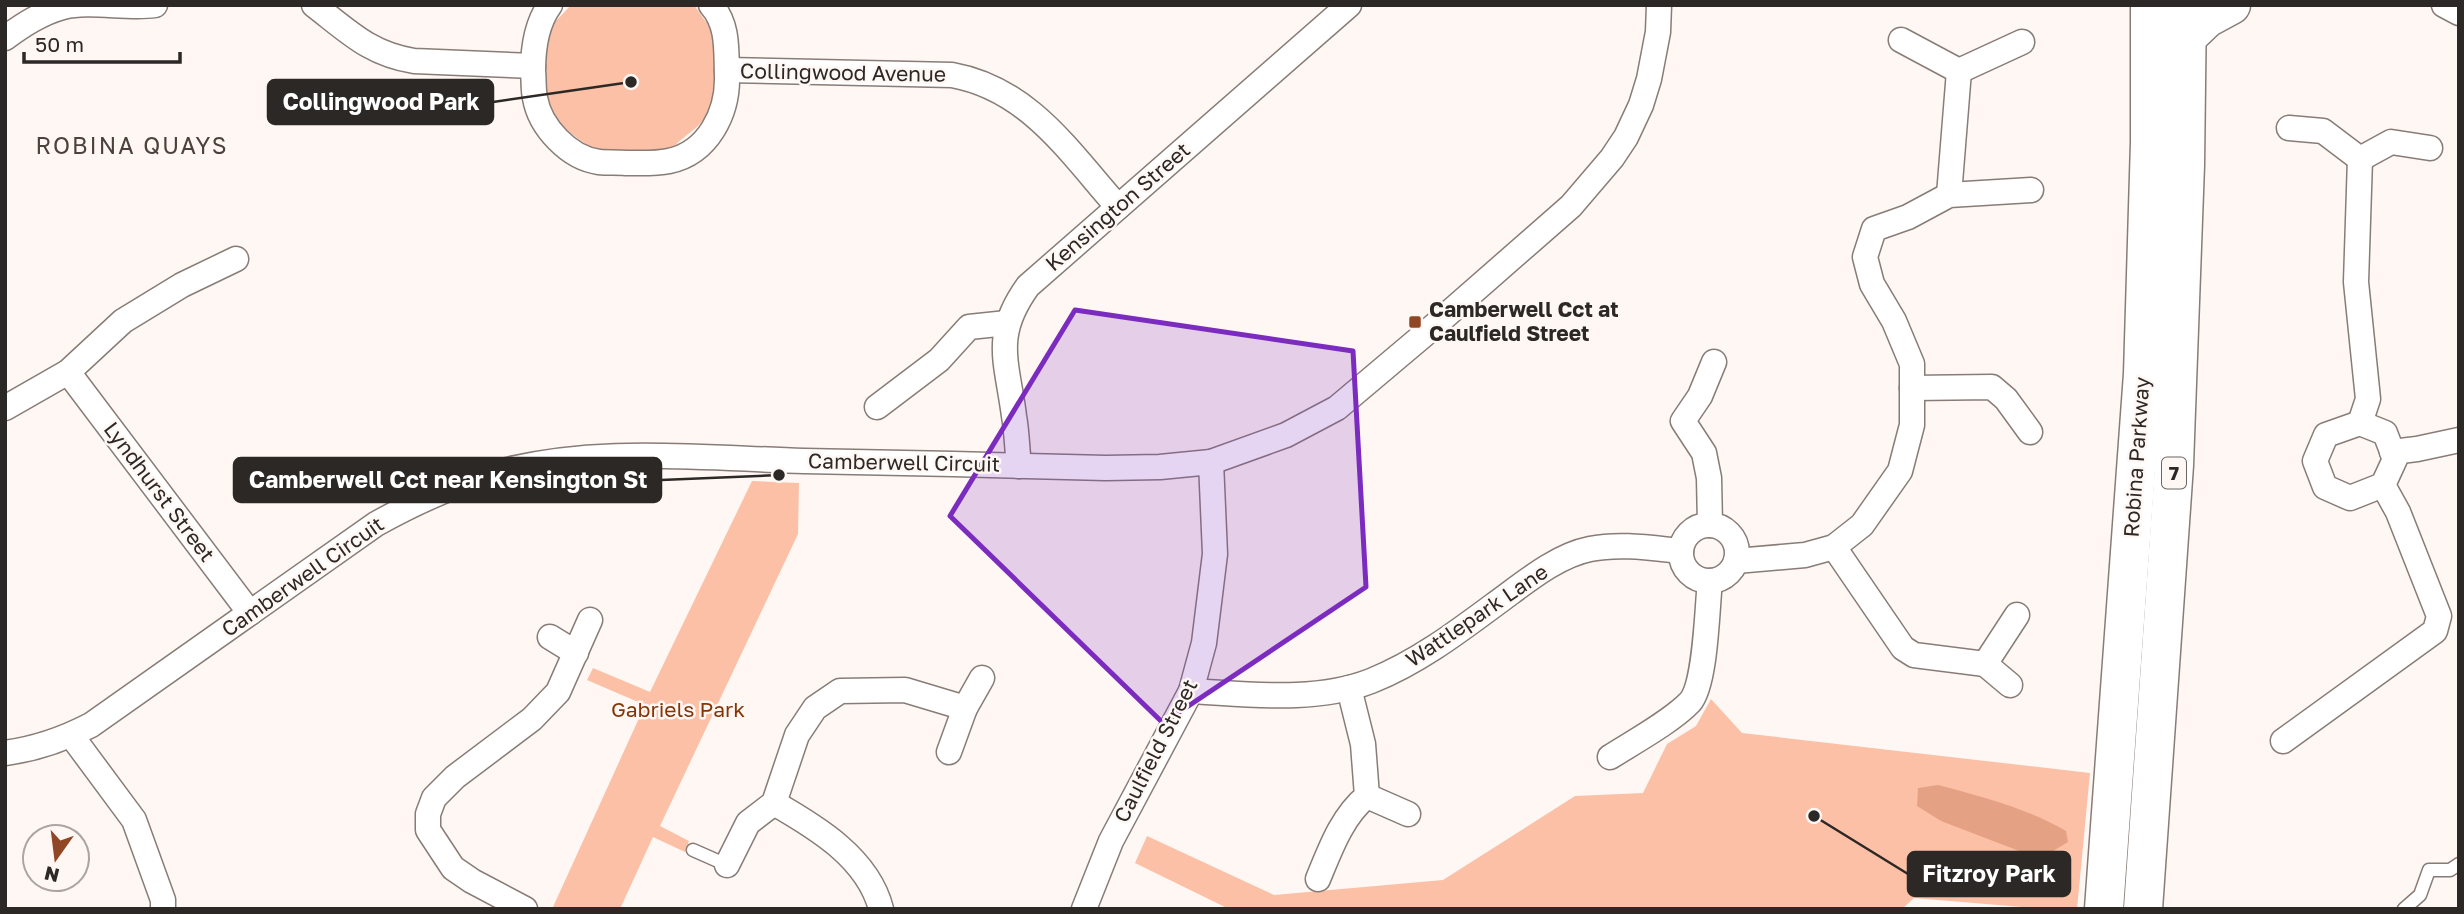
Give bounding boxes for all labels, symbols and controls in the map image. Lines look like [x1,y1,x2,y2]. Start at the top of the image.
scale bar [24,21,180,65]
text: 50 m [35,31,84,57]
street label: Collingwood Avenue [740,57,946,87]
callout: Collingwood Park [268,80,493,124]
text: Collingwood Park [282,87,480,115]
district label: ROBINA QUAYS [35,131,229,159]
street label: Kensington Street [1040,136,1195,276]
place label: Camberwell Cct at Caulfield Street [1429,296,1619,346]
marker: Camberwell Cct at Caulfield Street [1407,314,1423,330]
street label: Robina Parkway [2117,376,2155,538]
street label: Lyndhurst Street [99,416,221,567]
street label: Camberwell Circuit [808,447,1000,477]
callout: Camberwell Cct near Kensington St [234,458,661,502]
road number: 7 [2162,458,2186,488]
text: Camberwell Cct near Kensington St [249,465,647,493]
street label: Camberwell Circuit [216,510,389,642]
street label: Wattlepark Lane [1401,558,1552,672]
street label: Caulfield Street [1108,674,1202,827]
park label: Gabriels Park [611,696,745,722]
north arrow [21,823,91,893]
callout: Fitzroy Park [1908,852,2070,896]
text: Fitzroy Park [1922,859,2056,887]
text: N [42,862,62,888]

